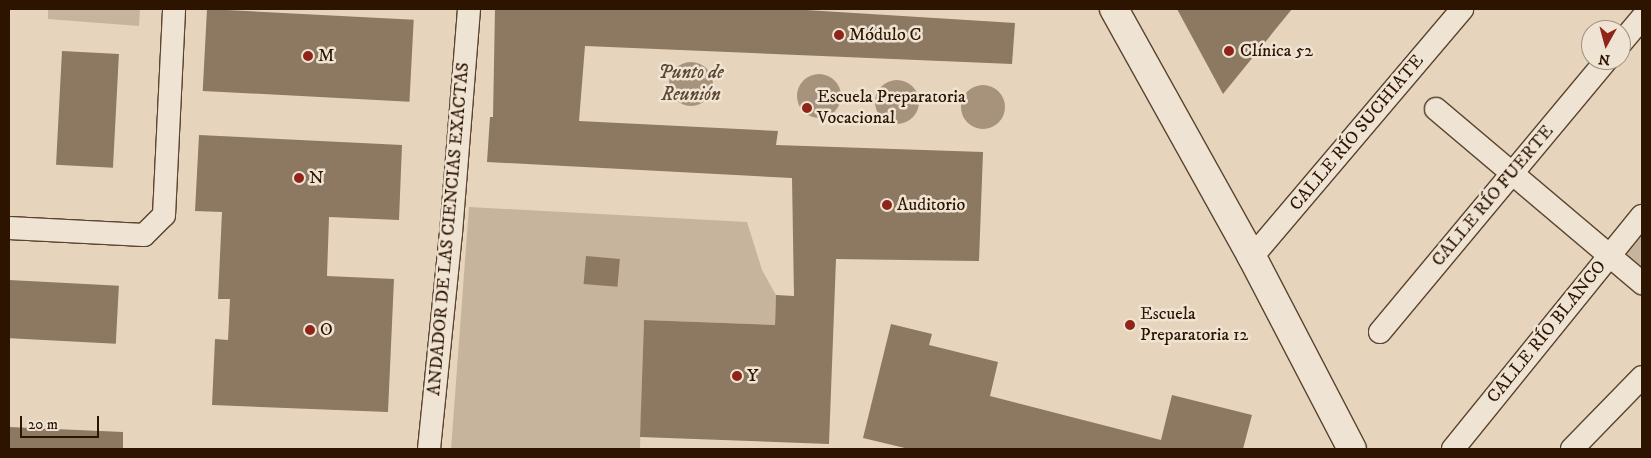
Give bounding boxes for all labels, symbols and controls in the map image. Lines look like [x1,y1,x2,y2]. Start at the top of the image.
north arrow [1581,20,1631,70]
place label: Módulo C [849,24,922,46]
marker: Módulo C [833,29,845,41]
place label: Clínica 52 [1240,40,1313,62]
marker: Clínica 52 [1222,44,1236,58]
place label: M [318,45,334,67]
text: N [1597,49,1611,69]
marker: M [302,50,314,62]
street label: CALLE RÍO SUCHIATE [1285,51,1429,215]
street label: ANDADOR DE LAS CIENCIAS EXACTAS [424,61,474,397]
water label: Punto de Reunión [658,62,724,106]
place label: Escuela Preparatoria Vocacional [817,87,966,130]
marker: Escuela Preparatoria Vocacional [801,102,813,114]
street label: CALLE RÍO FUERTE [1428,121,1558,271]
place label: N [309,167,324,189]
marker: N [293,172,305,184]
place label: Auditorio [897,194,965,216]
marker: Auditorio [881,199,893,211]
street label: CALLE RÍO BLANCO [1483,256,1611,408]
place label: Escuela Preparatoria 12 [1140,304,1248,346]
place label: O [320,319,333,341]
marker: Escuela Preparatoria 12 [1124,319,1136,331]
marker: O [304,324,316,336]
place label: Y [747,365,758,387]
marker: Y [731,370,743,382]
scale bar [22,406,101,438]
text: 20 m [28,415,58,434]

